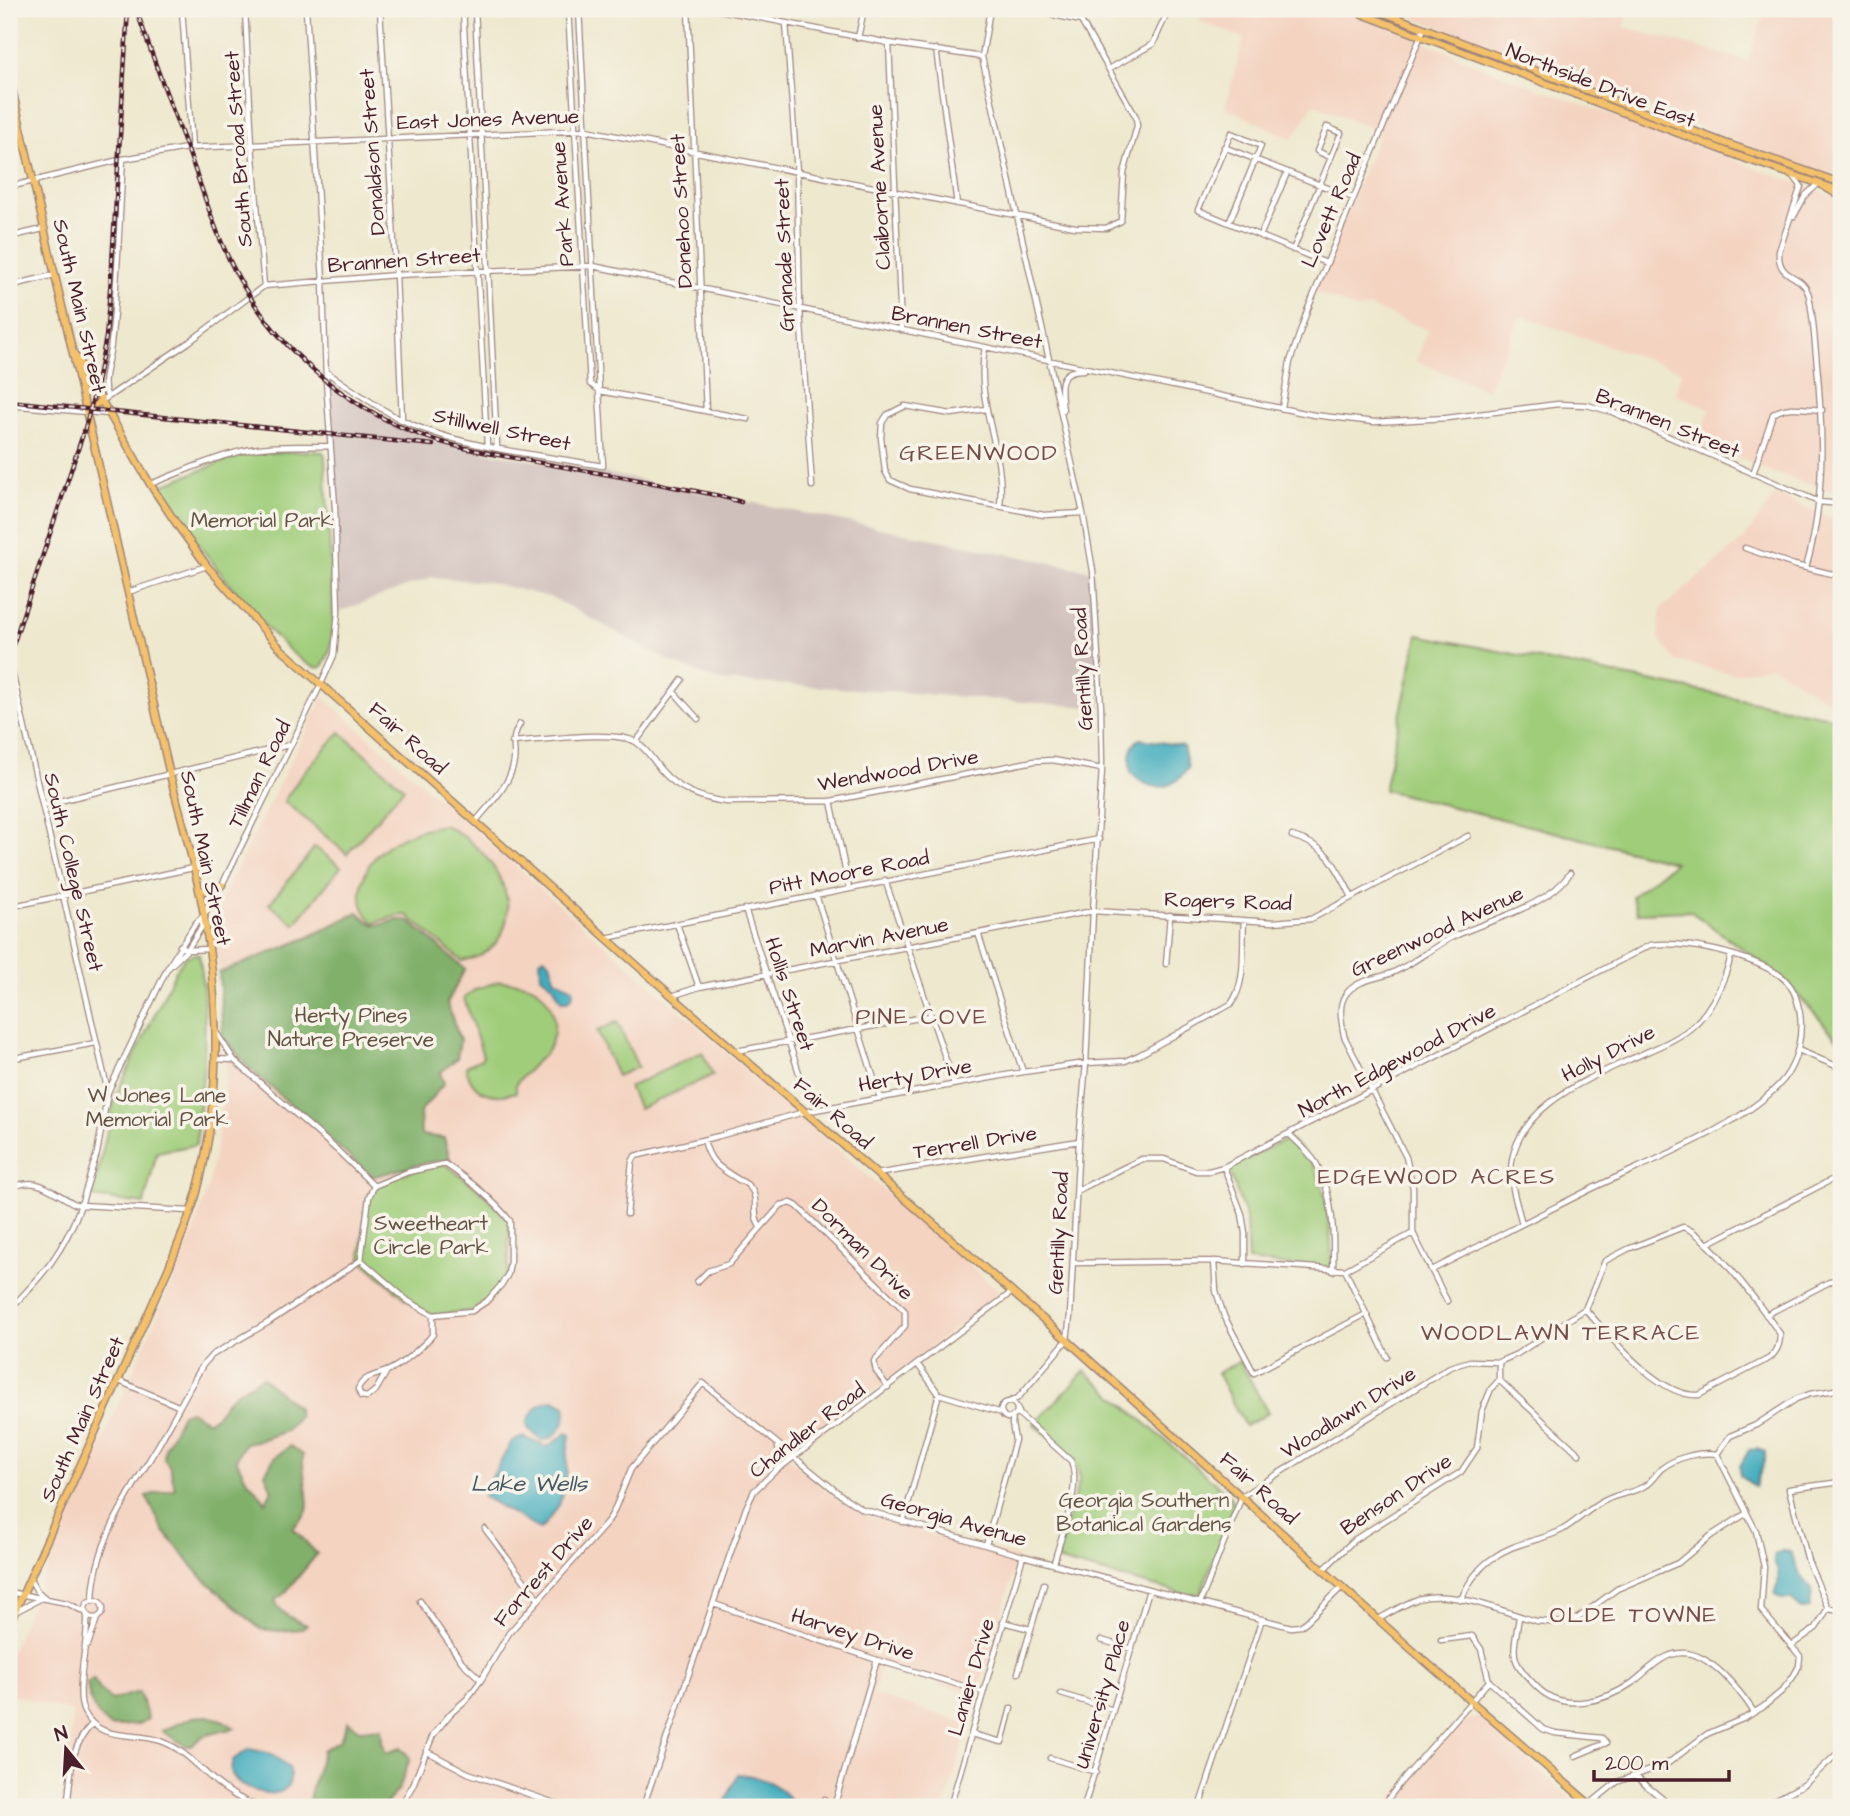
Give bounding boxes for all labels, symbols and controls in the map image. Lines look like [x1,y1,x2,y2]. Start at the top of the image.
street label: Northside Drive East [1502,36,1700,135]
street label: South Broad Street [217,50,260,248]
street label: Donaldson Street [352,67,393,236]
street label: East Jones Avenue [396,102,580,137]
street label: Claiborne Avenue [861,103,898,270]
street label: Donehoo Street [663,133,700,289]
street label: Park Avenue [544,141,581,267]
street label: Lovett Road [1294,148,1369,272]
street label: Granade Street [767,177,802,332]
street label: South Main Street [45,216,114,397]
street label: Brannen Street [327,241,482,280]
street label: Brannen Street [889,299,1045,356]
street label: Brannen Street [1591,381,1745,466]
street label: Stillwell Street [430,401,574,458]
district label: GREENWOOD [899,437,1059,469]
park label: Memorial Park [191,506,333,535]
street label: Gentilly Road [1065,607,1102,731]
street label: Fair Road [362,695,453,782]
street label: Tillman Road [221,715,298,833]
street label: Wendwood Drive [815,742,981,799]
street label: South Main Street [173,768,238,949]
street label: South College Street [35,770,111,975]
street label: Pitt Moore Road [767,843,932,902]
street label: Greenwood Avenue [1346,879,1528,984]
street label: Rogers Road [1164,885,1293,920]
street label: Marvin Avenue [807,910,951,965]
street label: Hollis Street [757,934,822,1055]
street label: North Edgewood Drive [1293,996,1502,1127]
park label: Herty Pines Nature Preserve [268,1001,434,1054]
district label: PINE COVE [855,1001,989,1033]
street label: Holly Drive [1556,1017,1661,1091]
street label: Herty Drive [856,1051,974,1102]
street label: Fair Road [787,1071,879,1156]
park label: W Jones Lane Memorial Park [86,1081,228,1134]
street label: Terrell Drive [911,1118,1039,1167]
district label: EDGEWOOD ACRES [1318,1161,1556,1193]
street label: Gentilly Road [1041,1171,1078,1295]
street label: Dorman Drive [805,1192,920,1307]
park label: Sweetheart Circle Park [374,1209,489,1262]
district label: WOODLAWN TERRACE [1421,1317,1701,1349]
street label: South Main Street [33,1331,132,1506]
street label: Woodlawn Drive [1275,1359,1422,1466]
street label: Chandler Road [743,1376,872,1485]
street label: Fair Road [1213,1445,1304,1532]
street label: Benson Drive [1335,1446,1458,1542]
water label: Lake Wells [471,1468,589,1500]
street label: Georgia Avenue [877,1485,1030,1556]
park label: Georgia Southern Botanical Gardens [1056,1486,1232,1539]
street label: Forrest Drive [487,1509,600,1633]
district label: OLDE TOWNE [1550,1599,1718,1631]
street label: Harvey Drive [787,1601,918,1670]
street label: Lanier Drive [941,1615,1002,1739]
street label: University Place [1067,1616,1139,1772]
north arrow [32,1714,102,1784]
text: N [51,1720,71,1749]
scale bar [1594,1739,1729,1783]
text: 200 m [1605,1749,1669,1778]

